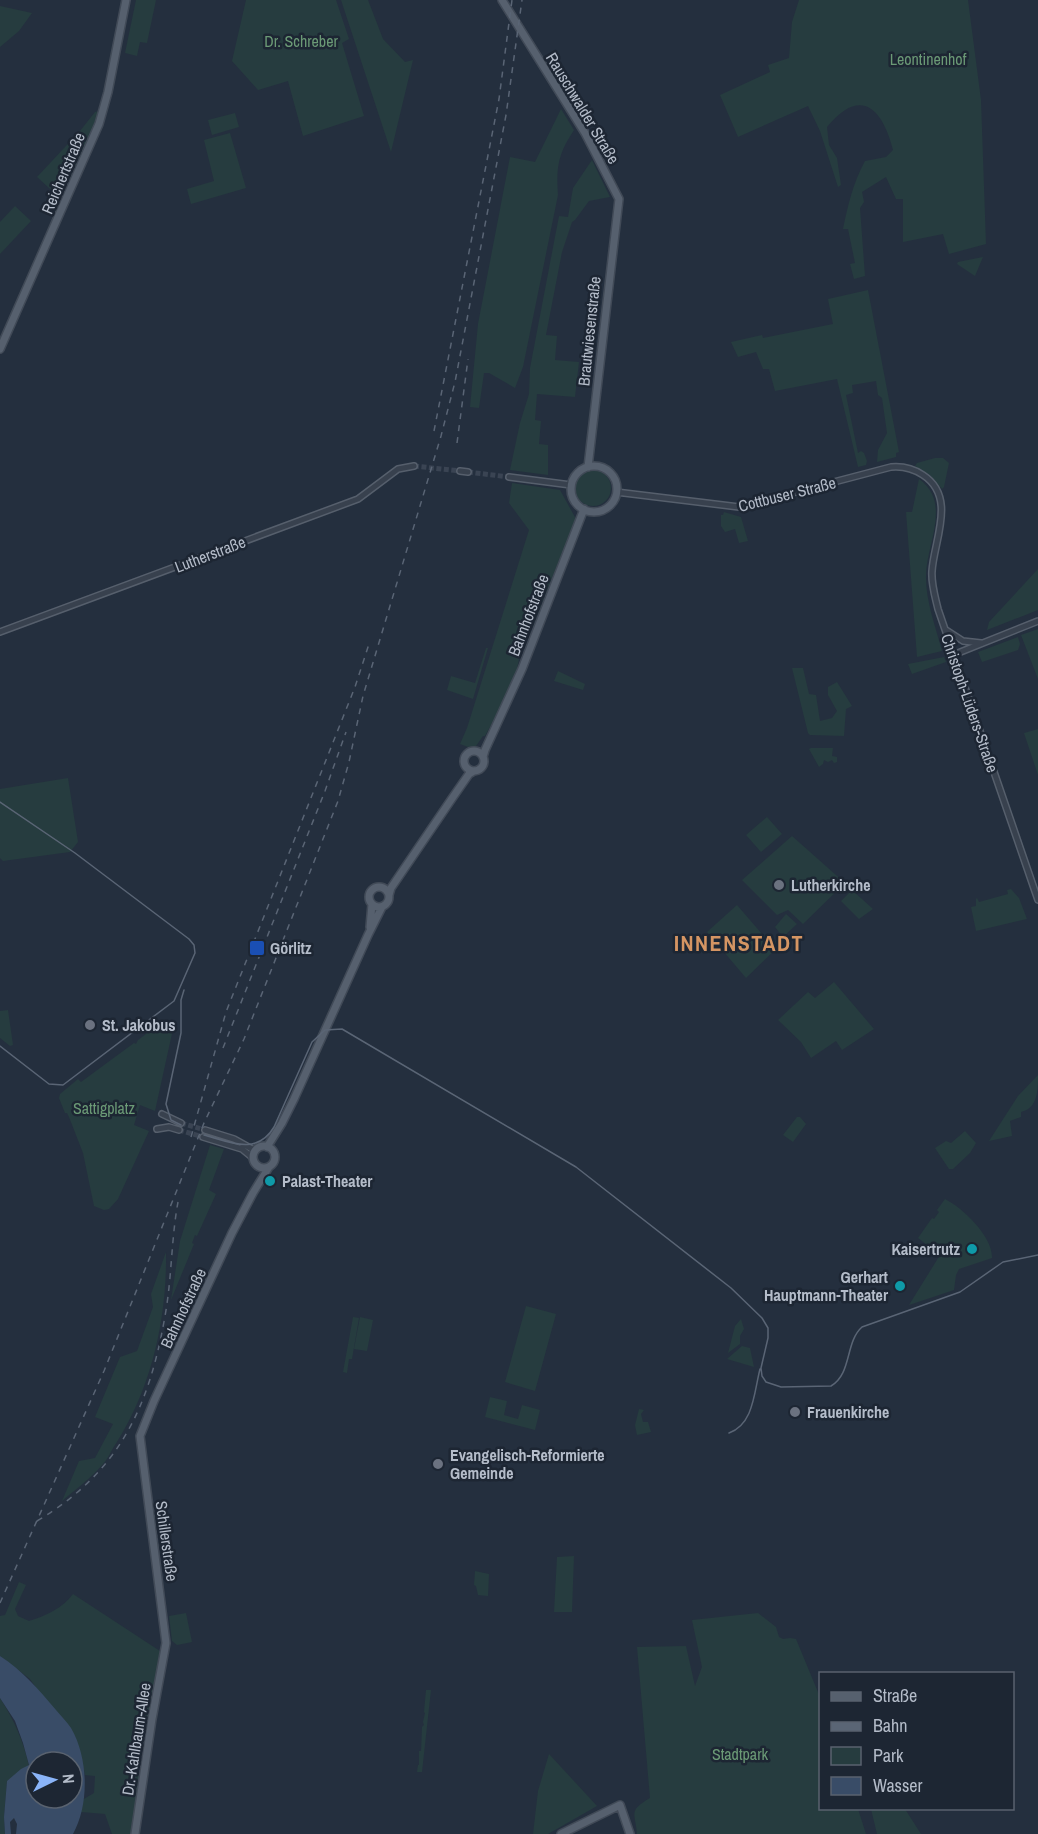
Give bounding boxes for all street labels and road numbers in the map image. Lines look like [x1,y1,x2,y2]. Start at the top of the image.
street label: Rauschwalder Straße [541,48,625,168]
street label: Reichertstraße [36,129,90,217]
street label: Brautwiesenstraße [572,275,606,387]
street label: Cottbuser Straße [736,471,838,517]
street label: Lutherstraße [171,530,249,578]
street label: Bahnhofstraße [502,571,554,659]
street label: Christoph-Lüders-Straße [936,631,1004,775]
street label: Bahnhofstraße [155,1264,211,1352]
street label: Schillerstraße [150,1499,184,1583]
street label: Dr.-Kahlbaum-Allee [116,1681,156,1797]

